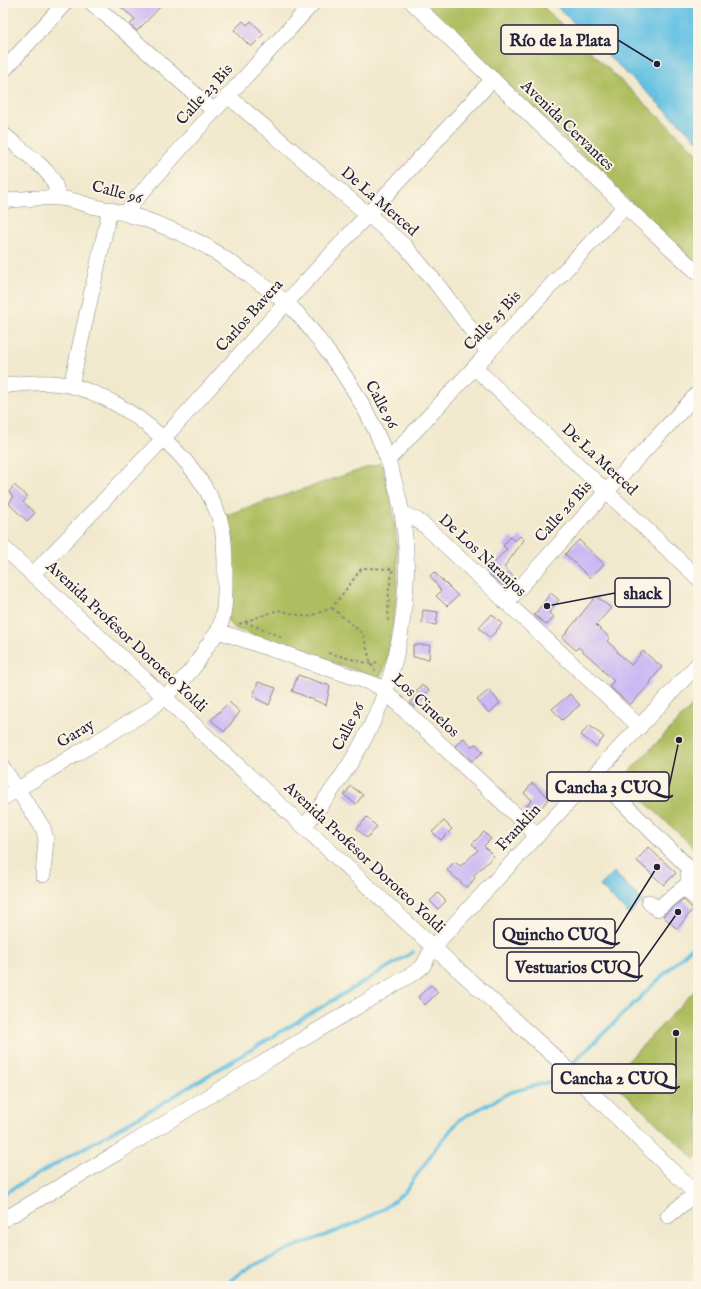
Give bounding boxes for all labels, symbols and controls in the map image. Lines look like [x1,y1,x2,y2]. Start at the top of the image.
callout: Río de la Plata [501,25,618,54]
text: Río de la Plata [509,31,611,52]
street label: Calle 23 Bis [172,60,238,130]
street label: Avenida Cervantes [515,76,618,176]
street label: De La Merced [336,163,422,241]
street label: Calle 96 [89,177,145,209]
street label: Carlos Bavera [212,276,288,356]
street label: Calle 25 Bis [460,286,526,355]
street label: Calle 96 [360,378,402,433]
street label: De La Merced [557,420,641,500]
street label: Calle 26 Bis [531,477,597,547]
street label: De Los Naranjos [434,510,530,602]
street label: Avenida Profesor Doroteo Yoldi [40,556,211,717]
callout: shack [615,578,670,607]
text: shack [624,584,663,605]
street label: Los Ciruelos [387,670,463,743]
street label: Calle 96 [328,699,370,755]
street label: Garay [54,715,98,753]
callout: Cancha 3 CUQ [547,772,669,801]
street label: Avenida Profesor Doroteo Yoldi [278,777,449,938]
text: Cancha 3 CUQ [555,778,674,799]
street label: Franklin [492,800,546,856]
callout: Quincho CUQ [494,919,615,948]
text: Quincho CUQ [502,925,621,946]
callout: Vestuarios CUQ [507,952,639,981]
text: Vestuarios CUQ [514,958,644,979]
callout: Cancha 2 CUQ [552,1064,676,1093]
text: Cancha 2 CUQ [560,1069,681,1090]

